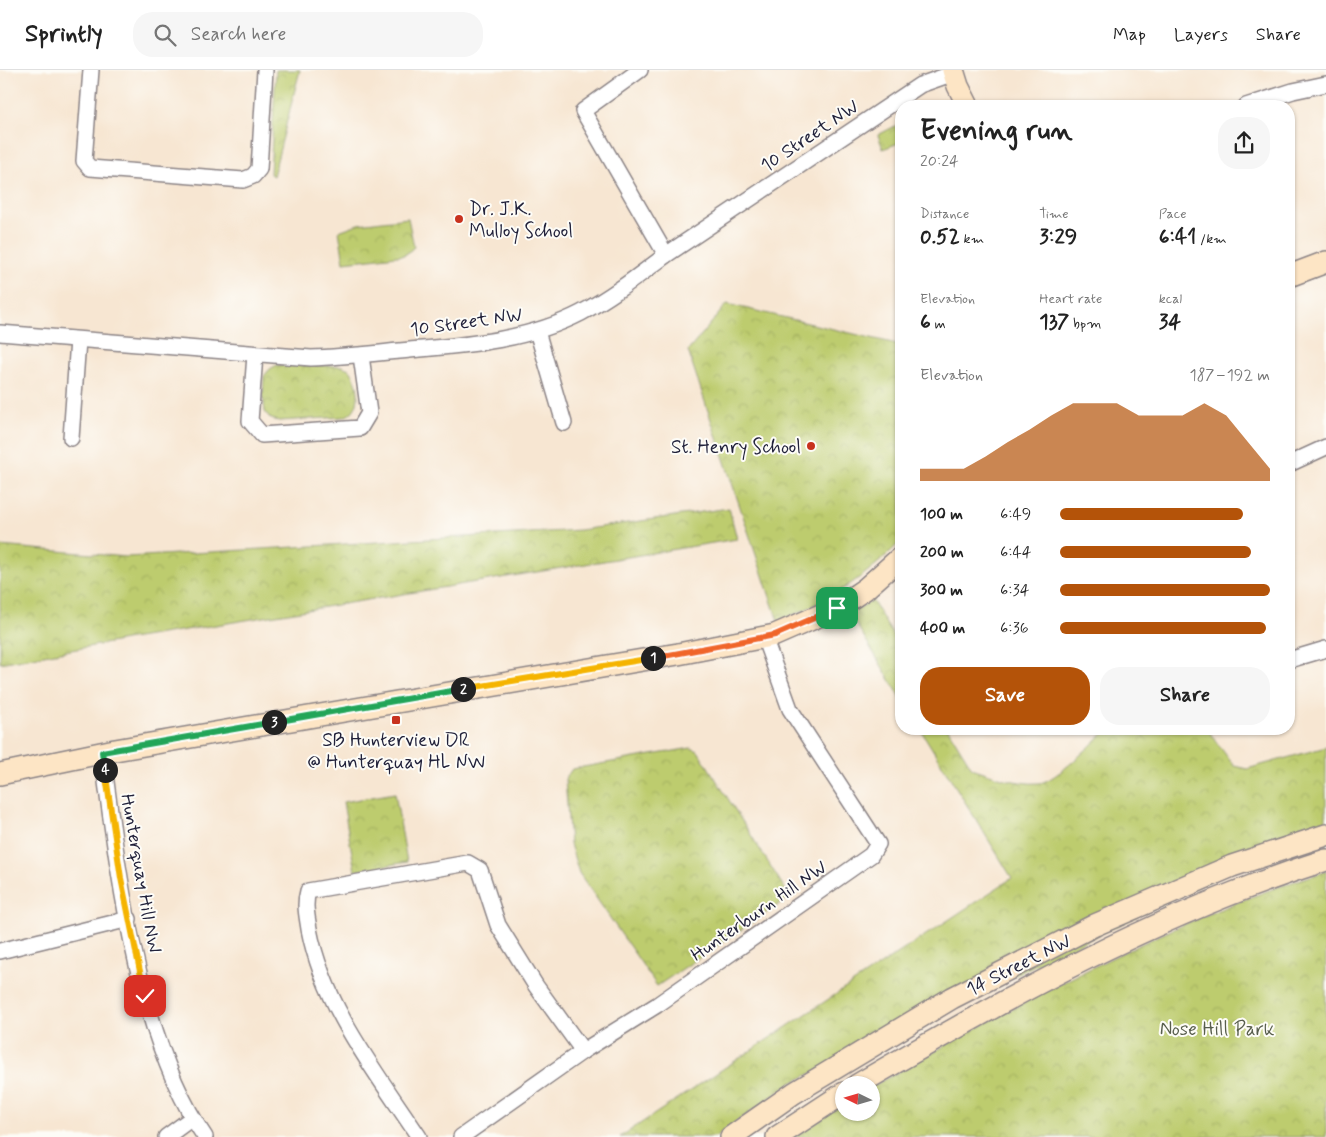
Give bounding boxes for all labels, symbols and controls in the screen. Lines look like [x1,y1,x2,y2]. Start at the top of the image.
search box [133,12,483,57]
text: Sprintly [25,19,103,50]
icon: search [151,21,179,49]
text: Search here [191,22,286,47]
text: Map [1113,23,1146,47]
text: Layers [1174,23,1228,47]
text: Share [1256,23,1301,47]
street label: 10 Street NW [756,94,864,178]
text: Evening run [920,113,1073,150]
button: share [1218,117,1270,169]
text: 20:24 [920,151,959,172]
place label: Dr. J.K. Mulloy School [469,197,573,245]
text: Distance [920,205,969,223]
text: Time [1039,205,1069,223]
text: Pace [1159,205,1187,223]
marker: Dr. J.K. Mulloy School [453,213,465,225]
text: 0.52 [920,223,960,251]
text: 3:29 [1039,223,1077,251]
text: 6:41 [1159,223,1196,251]
text: km [960,230,984,248]
text: /km [1196,230,1227,248]
text: Elevation [920,290,975,308]
text: Heart rate [1039,290,1102,308]
text: kcal [1159,290,1182,308]
street label: 10 Street NW [409,302,524,343]
text: 6 [920,308,931,336]
text: 137 [1039,308,1069,336]
text: 34 [1159,308,1181,336]
text: m [931,315,946,333]
text: bpm [1069,315,1101,333]
text: Elevation [920,365,983,386]
text: 187–192 m [1190,365,1270,386]
place label: St. Henry School [671,435,801,461]
marker: St. Henry School [805,440,817,452]
text: 100 m [920,504,963,525]
text: 6:49 [1000,504,1031,525]
text: 200 m [920,542,964,563]
text: 6:44 [1000,542,1032,563]
text: 300 m [920,580,963,601]
text: 6:34 [1000,580,1029,601]
pin [816,587,858,629]
icon: arrive [823,594,851,622]
text: 400 m [920,618,965,639]
text: 6:36 [1000,618,1029,639]
pin: 1 [640,646,666,670]
text: 1 [650,649,657,667]
button: Save [920,667,1090,725]
button: Share [1100,667,1270,725]
pin: 2 [450,676,476,702]
text: 2 [460,680,467,698]
pin: 3 [262,710,286,734]
text: 3 [271,713,278,731]
marker: SB Hunterview DR @ Hunterquay HL NW [390,714,402,726]
place label: SB Hunterview DR @ Hunterquay HL NW [307,728,485,775]
pin: 4 [92,758,118,782]
text: 4 [101,761,110,779]
street label: Hunterquay Hill NW [114,792,167,955]
street label: Hunterburn Hill NW [686,855,832,968]
street label: 14 Street NW [962,928,1075,1002]
pin [124,975,166,1017]
icon: check [131,982,159,1010]
park label: Nose Hill Park [1160,1017,1275,1042]
north arrow [835,1076,880,1121]
map controls [835,1076,880,1121]

